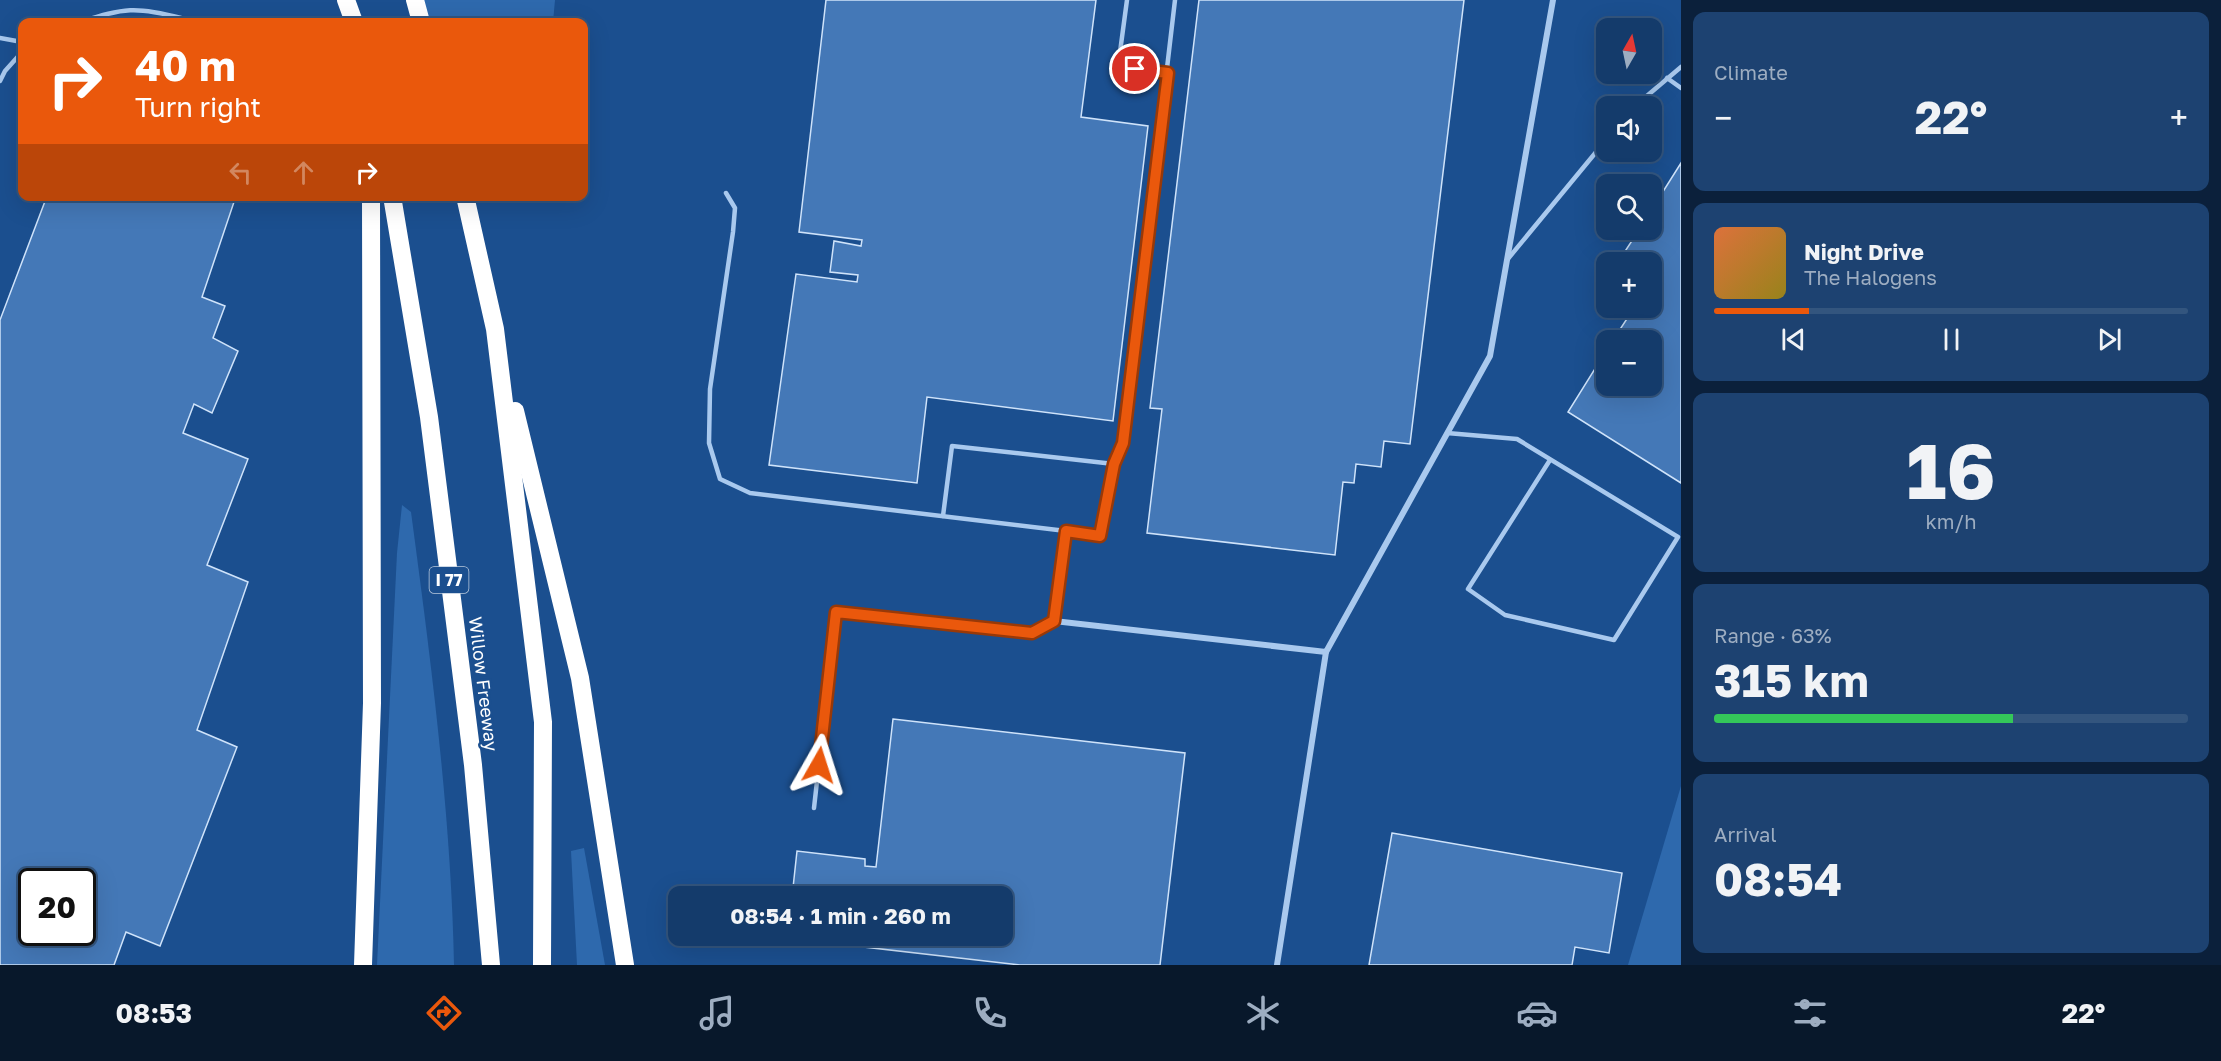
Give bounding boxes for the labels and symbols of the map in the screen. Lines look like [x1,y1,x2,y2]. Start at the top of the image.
north arrow [1596,18,1662,84]
pin [1109,43,1160,94]
road number: I 77 [430,567,468,593]
street label: Willow Freeway [465,615,503,753]
position arrow [787,733,851,797]
speed limit sign: 20 [18,868,96,946]

